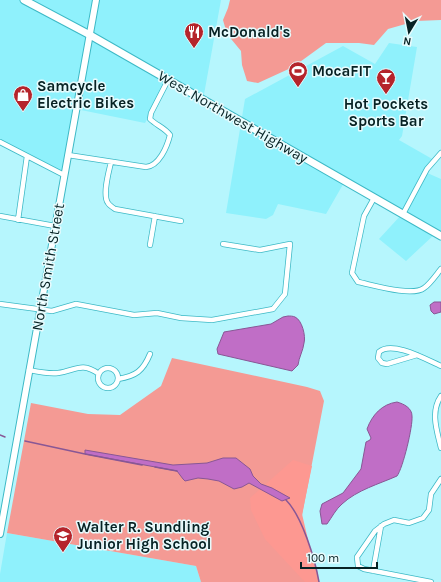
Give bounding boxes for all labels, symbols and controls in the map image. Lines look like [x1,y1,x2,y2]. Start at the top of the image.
north arrow [389,12,429,52]
restaurant icon: McDonald's [183,21,205,49]
place label: McDonald's [208,23,290,41]
text: N [402,34,412,48]
sports icon: MocaFIT [287,60,309,88]
place label: MocaFIT [312,62,371,80]
street label: West Northwest Highway [155,67,311,167]
bar icon: Hot Pockets Sports Bar [375,67,397,95]
place label: Samcycle Electric Bikes [37,77,134,112]
shop icon: Samcycle Electric Bikes [12,84,34,112]
place label: Hot Pockets Sports Bar [344,95,428,130]
street label: North Smith Street [28,201,68,332]
place label: Walter R. Sundling Junior High School [77,518,211,553]
school or university icon: Walter R. Sundling Junior High School [52,525,74,553]
scale bar [301,544,377,570]
text: 100 m [307,551,339,565]

